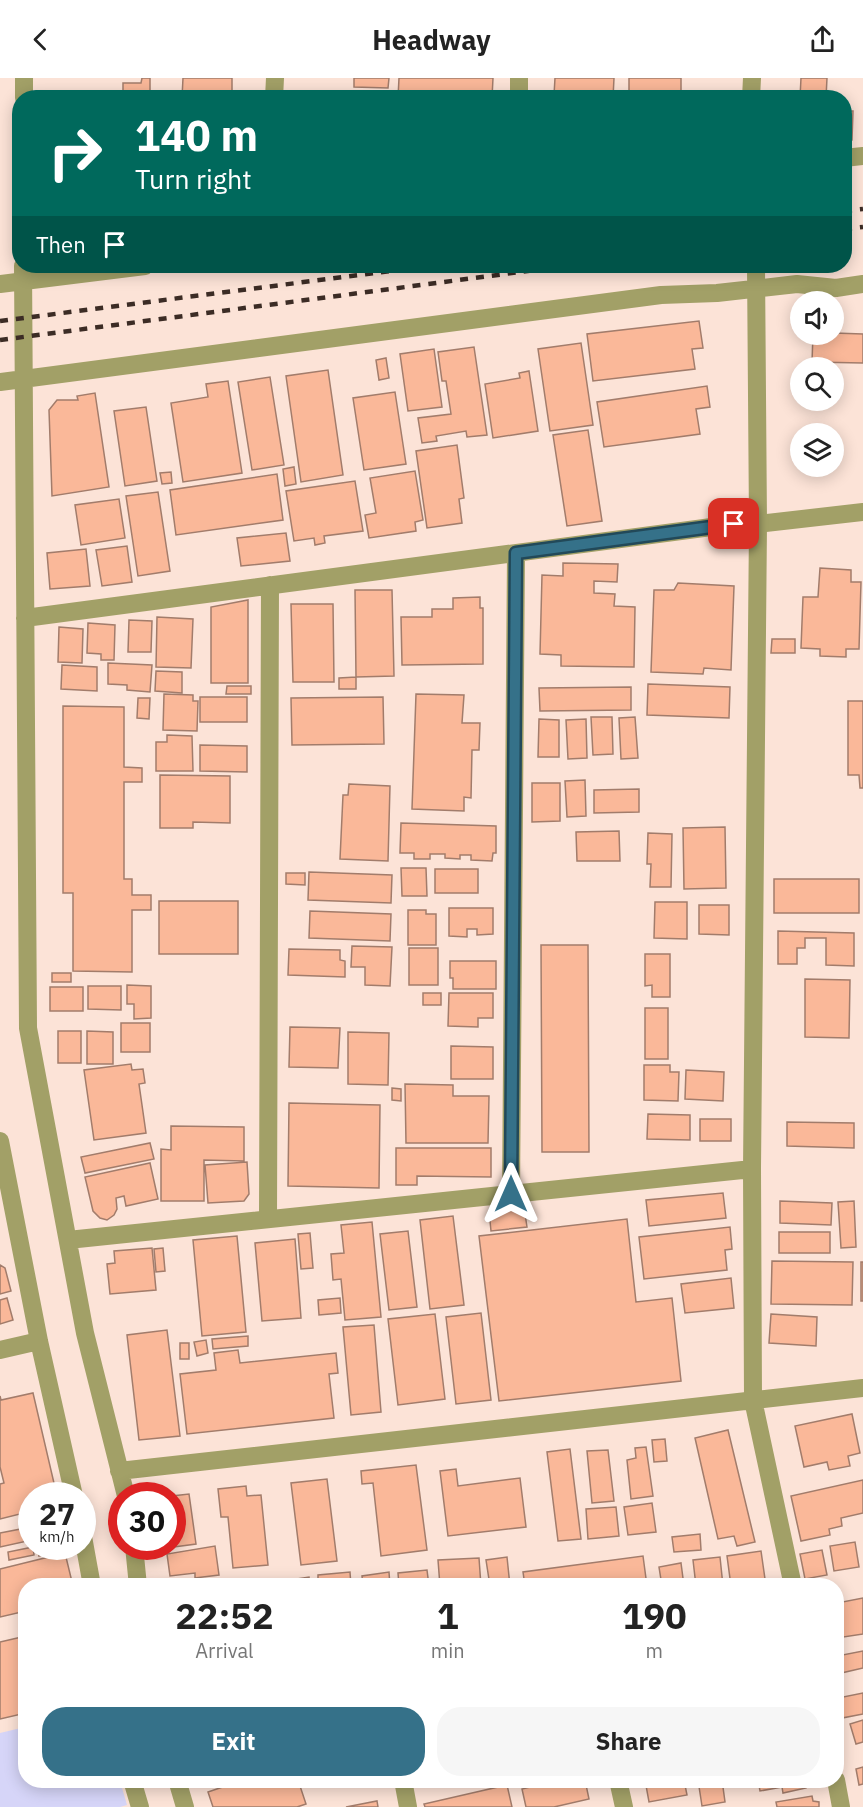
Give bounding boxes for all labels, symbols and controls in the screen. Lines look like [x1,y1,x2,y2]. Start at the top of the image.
text: Headway [372,22,491,57]
icon: back [24,23,57,56]
icon: share [806,23,839,56]
text: 140 m [135,108,258,163]
icon: right [36,114,114,192]
text: Turn right [135,161,252,196]
icon: arrive [98,228,131,261]
text: Then [36,230,86,259]
map controls [790,291,844,477]
button: sound [790,291,844,345]
button: search [790,357,844,411]
button: layers [790,423,844,477]
pin [708,498,759,549]
icon: arrive [717,507,750,540]
position arrow [479,1162,543,1226]
speed limit sign: 30 [108,1482,186,1560]
text: 27 [39,1494,75,1533]
text: km/h [39,1527,75,1546]
text: 22:52 [175,1592,274,1639]
text: 1 [437,1592,459,1639]
text: 190 [622,1592,687,1639]
text: Arrival [195,1637,254,1664]
text: min [431,1637,465,1664]
text: m [646,1637,663,1664]
button: Exit [42,1707,425,1776]
button: Share [437,1707,820,1776]

